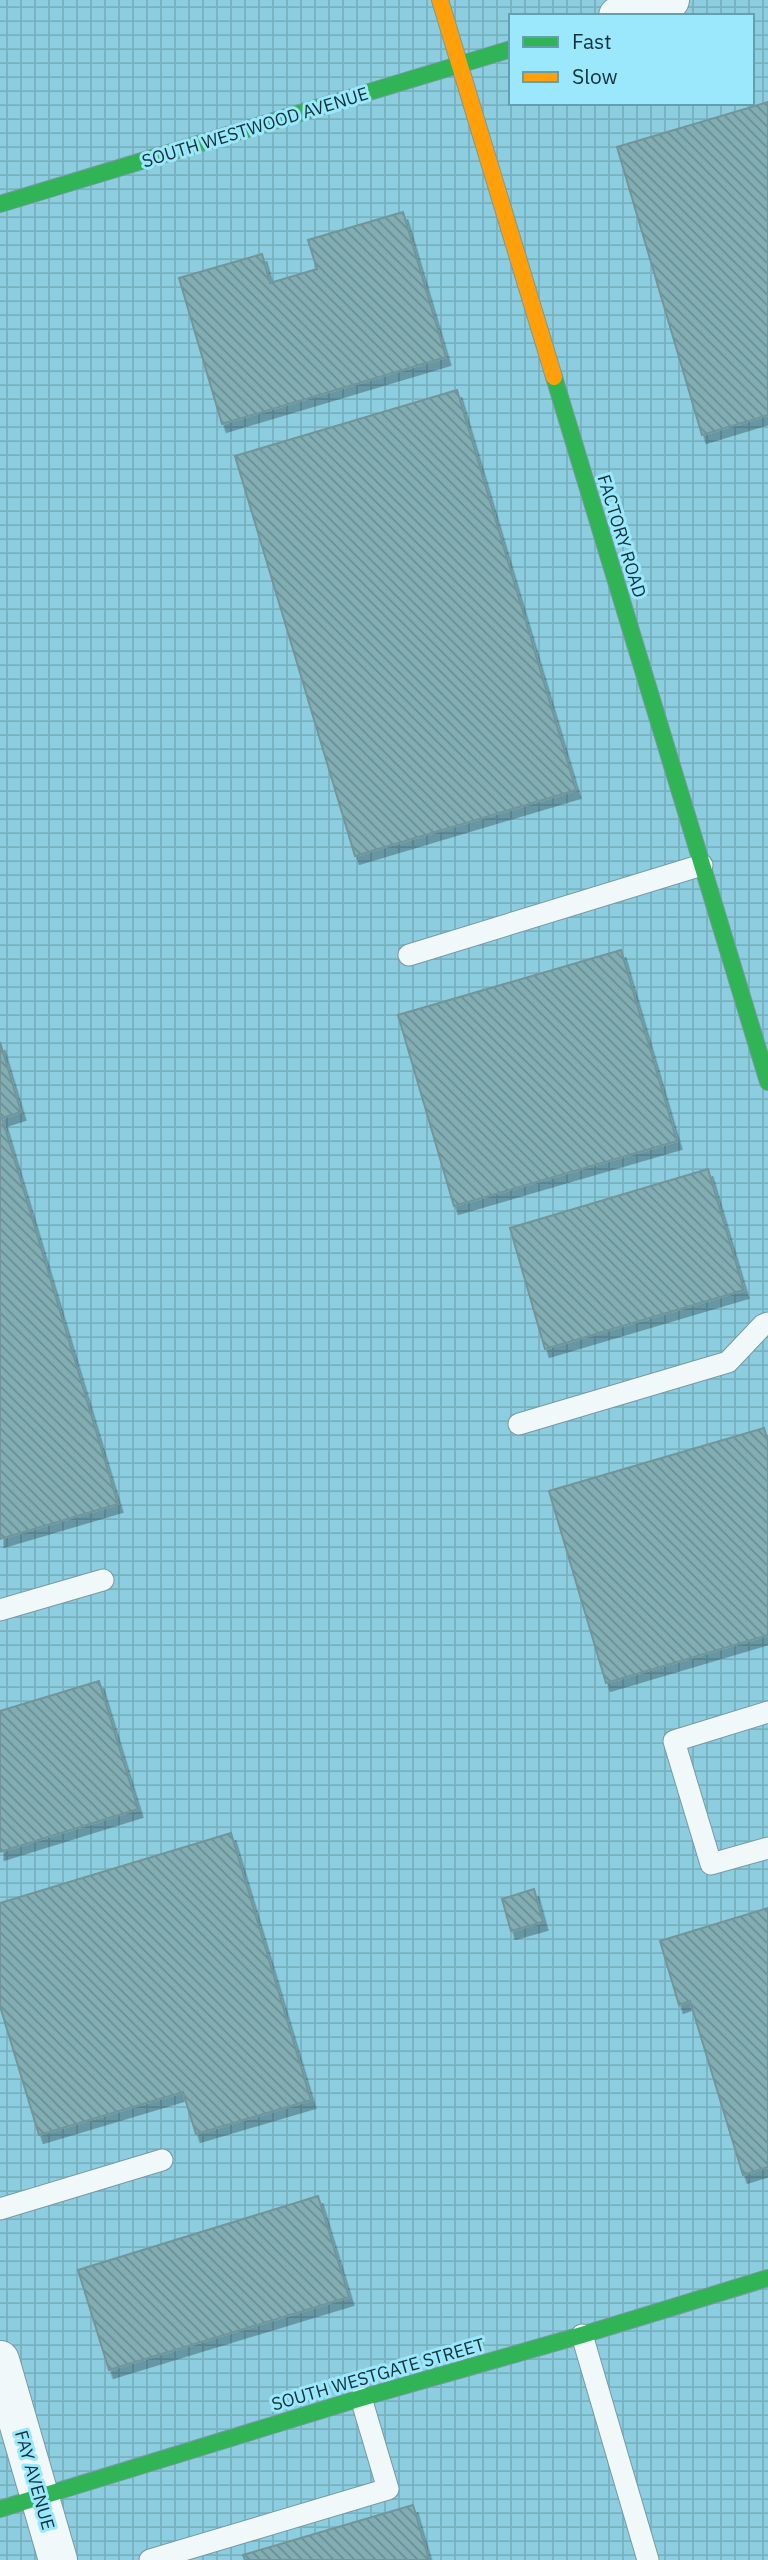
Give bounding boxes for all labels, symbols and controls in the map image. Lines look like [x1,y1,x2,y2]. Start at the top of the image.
legend [509,14,754,105]
text: Fast [572,27,612,55]
text: Slow [572,62,618,90]
street label: SOUTH WESTWOOD AVENUE [139,82,371,172]
street label: FACTORY ROAD [592,472,652,600]
street label: SOUTH WESTGATE STREET [269,2333,487,2415]
street label: FAY AVENUE [10,2428,60,2532]

